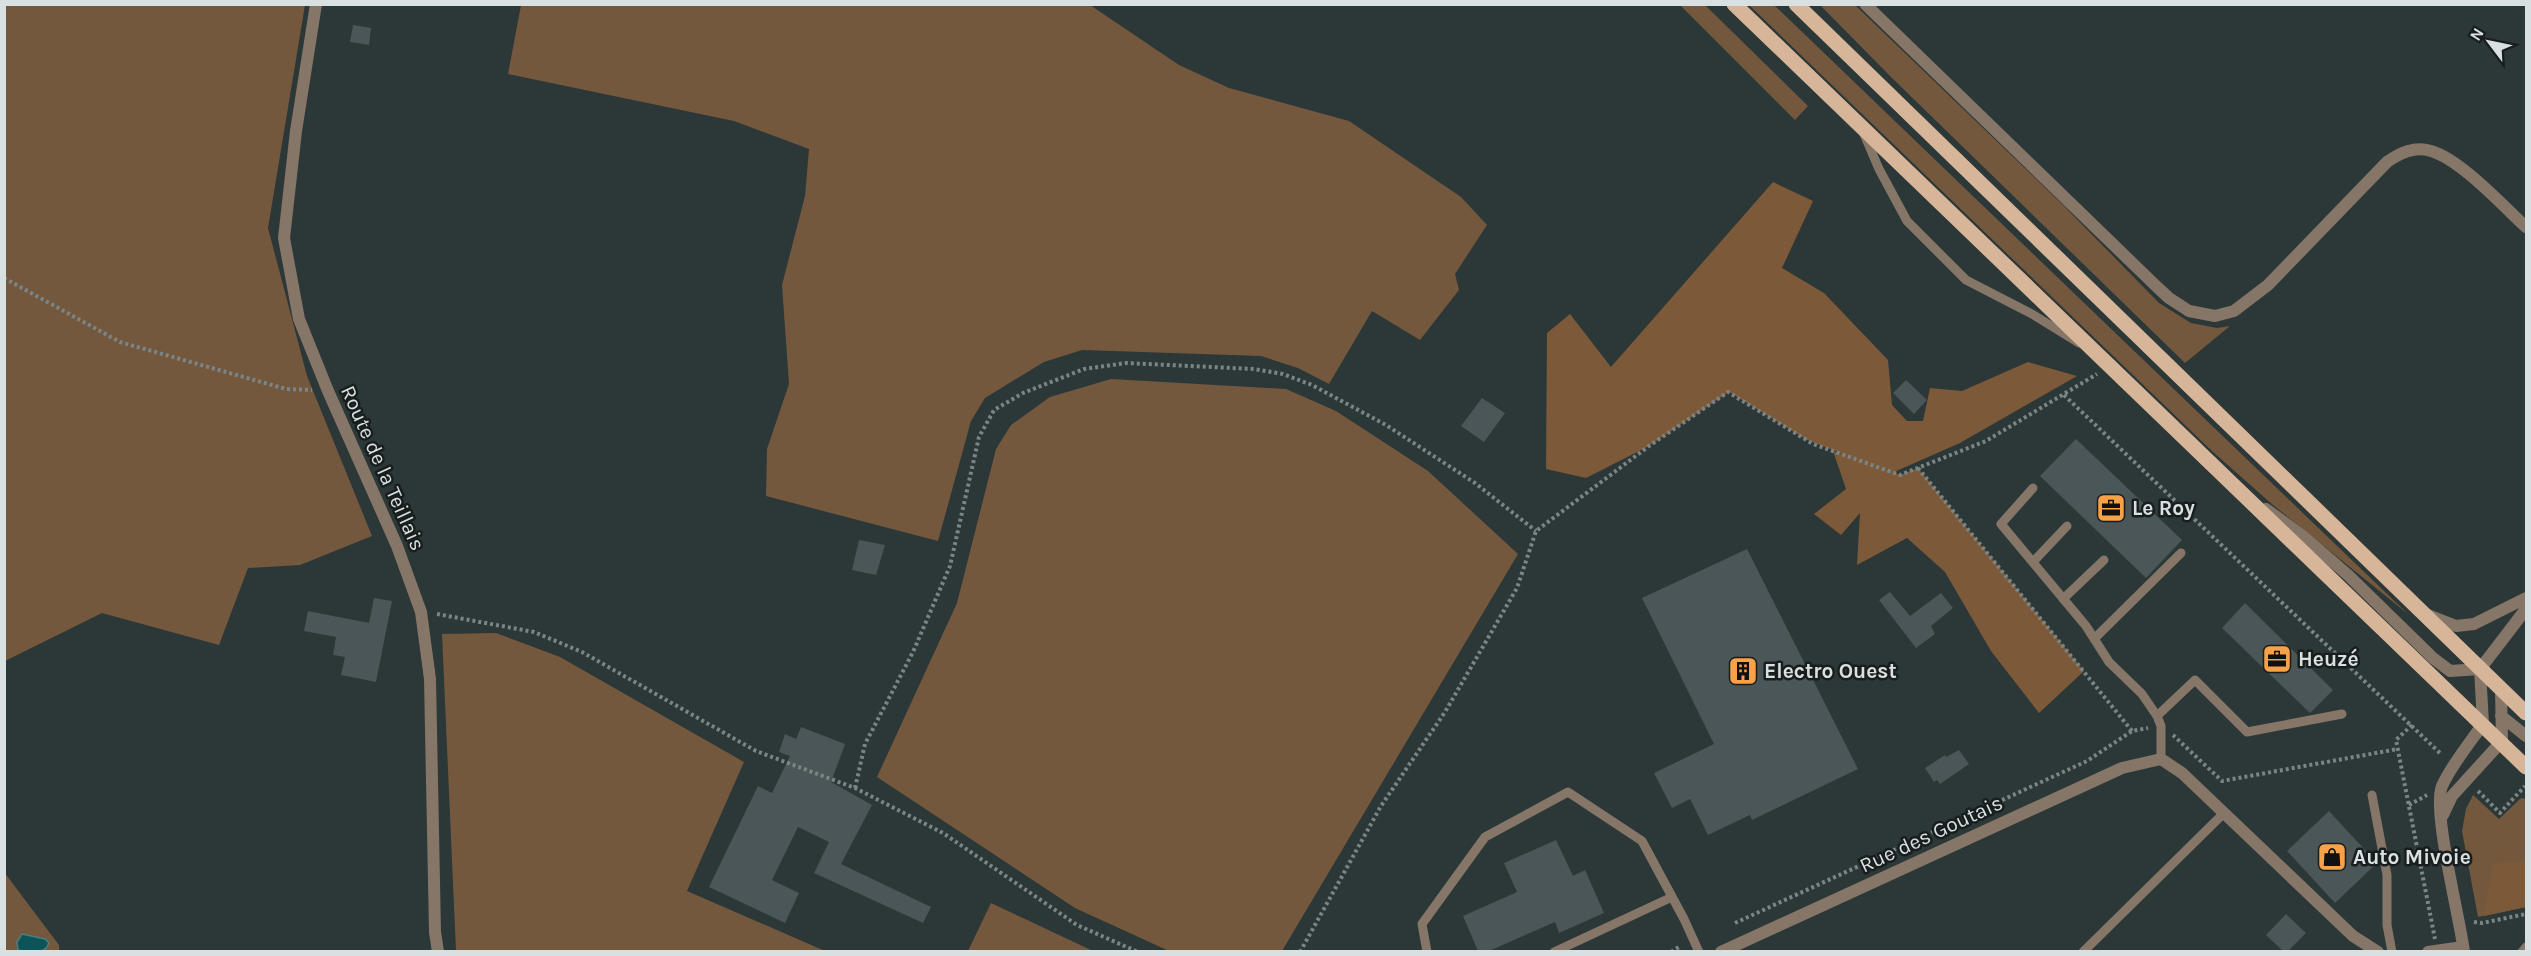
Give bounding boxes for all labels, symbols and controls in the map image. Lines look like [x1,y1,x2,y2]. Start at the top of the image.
north arrow [2459,12,2519,72]
text: N [2466,24,2488,44]
street label: Route de la Teillais [336,382,430,554]
office icon: Le Roy [2095,492,2127,524]
place label: Le Roy [2132,496,2195,520]
office icon: Heuzé [2261,643,2293,675]
place label: Heuzé [2298,647,2359,671]
building icon: Electro Ouest [1727,655,1759,687]
place label: Electro Ouest [1764,659,1897,683]
street label: Rue des Goutais [1856,790,2006,878]
shop icon: Auto Mivoie [2316,841,2348,873]
place label: Auto Mivoie [2353,845,2471,869]

